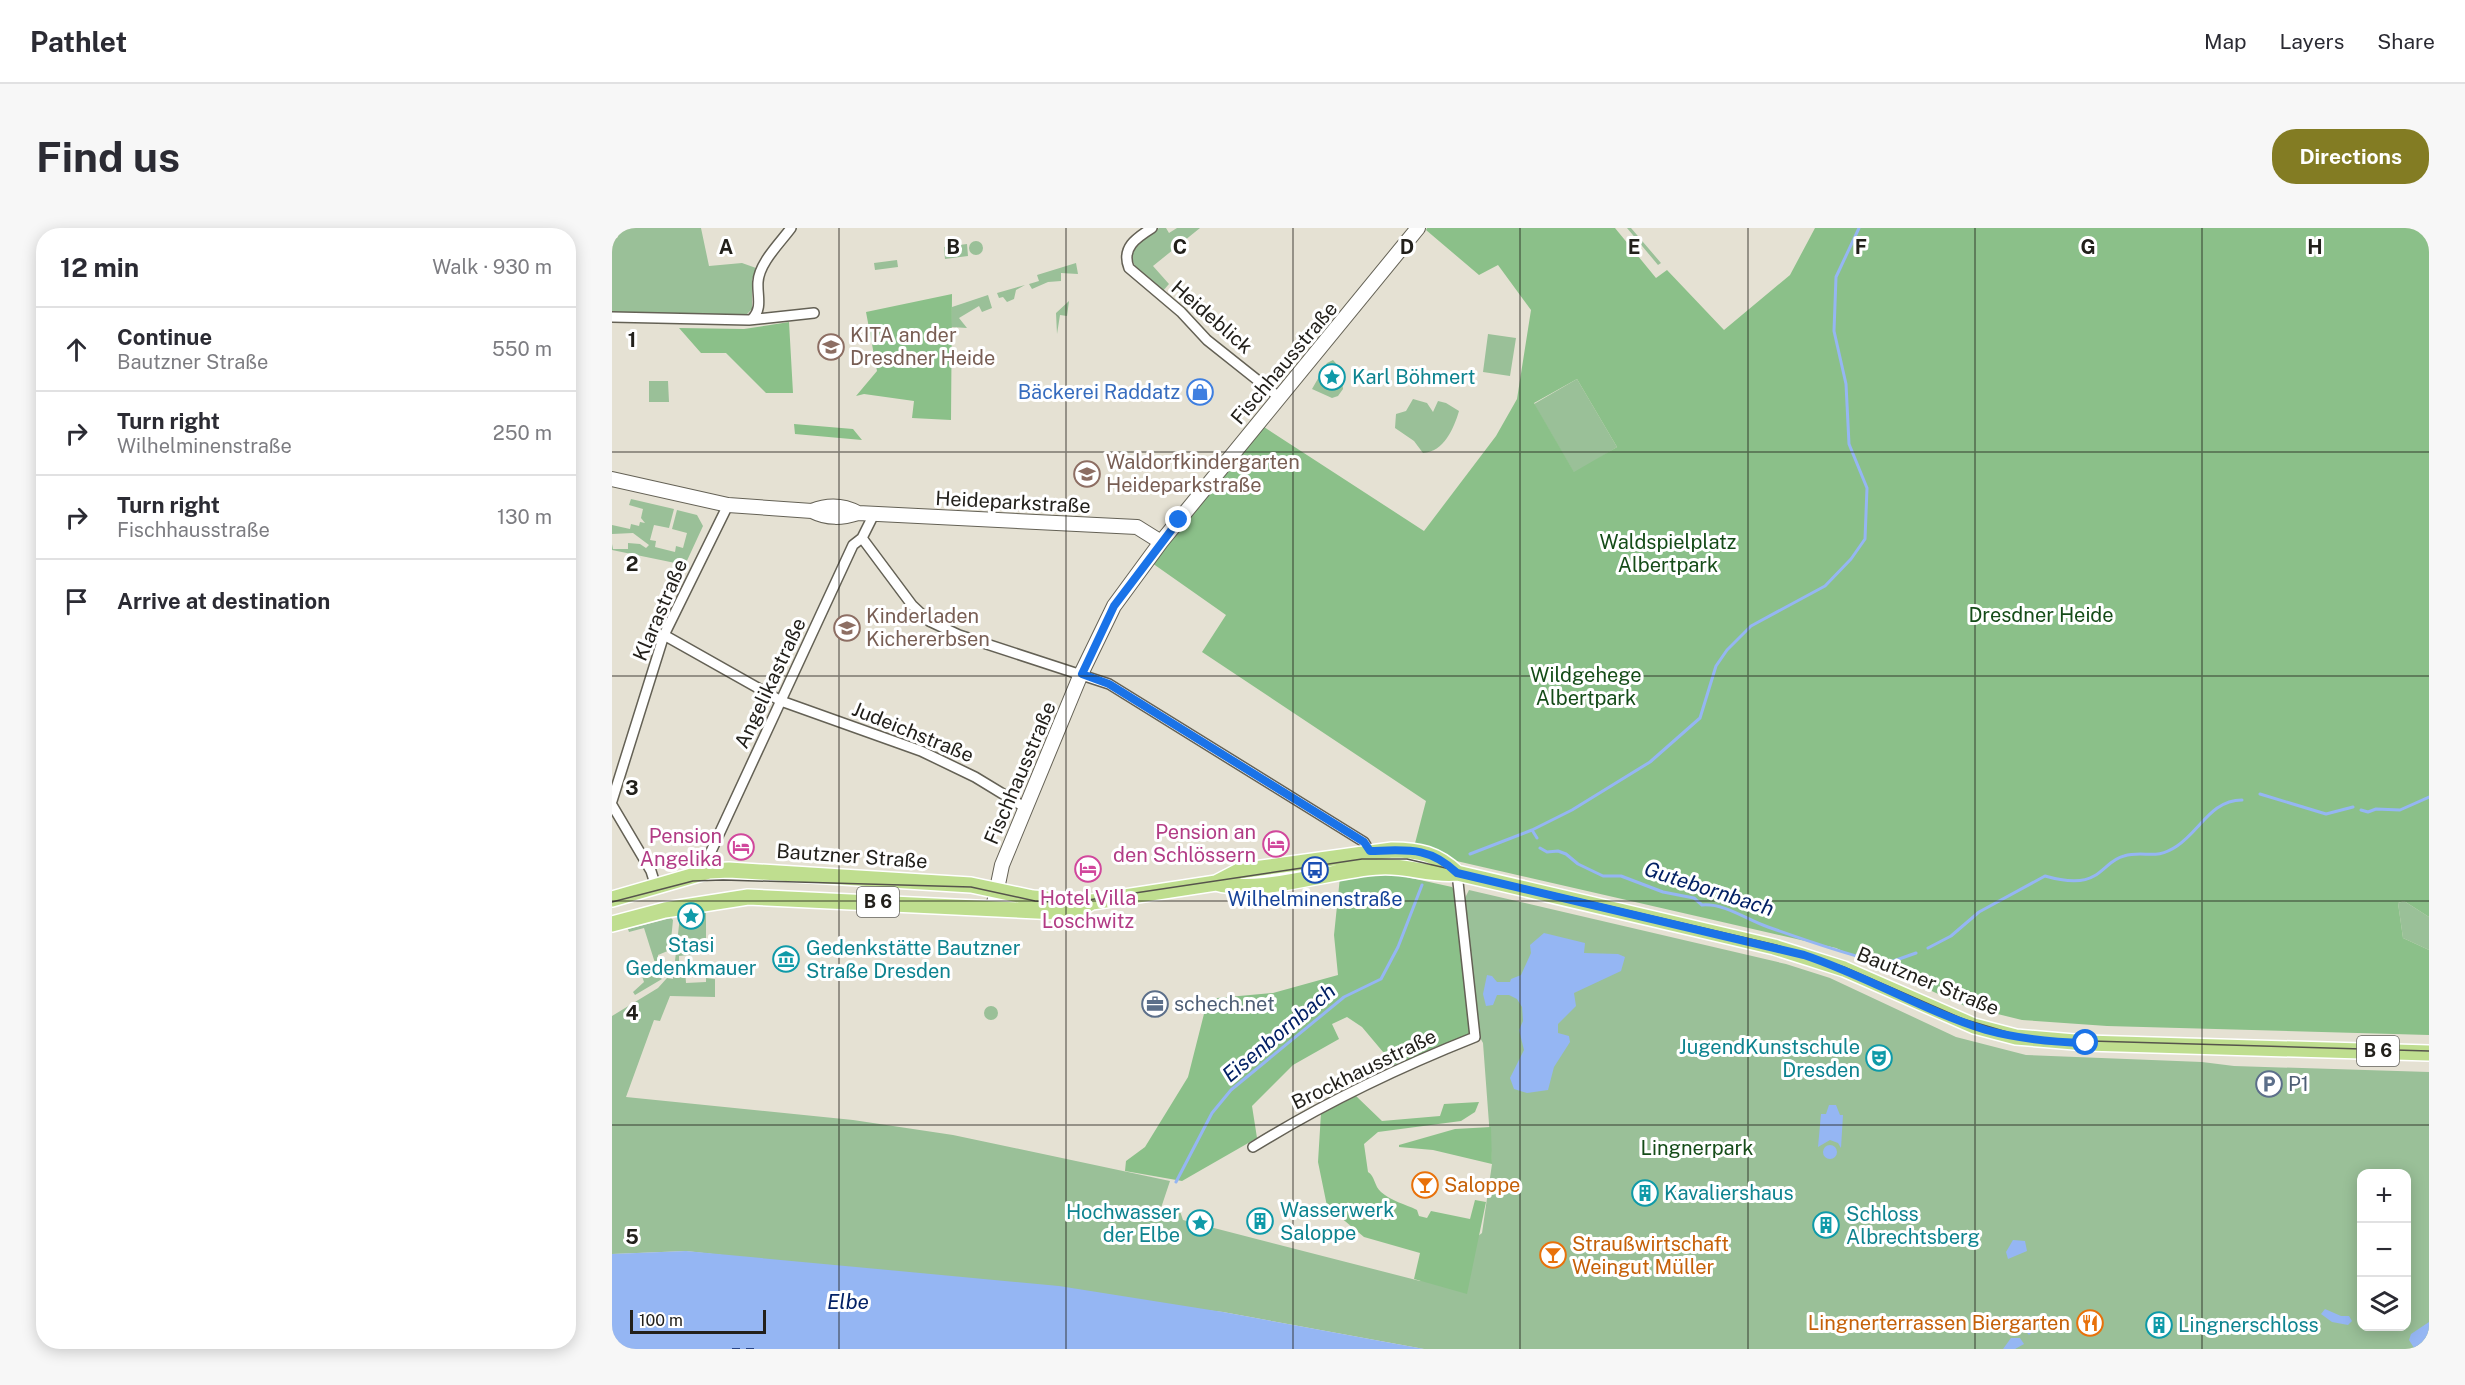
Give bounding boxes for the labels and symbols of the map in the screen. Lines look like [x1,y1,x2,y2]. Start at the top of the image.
text: A [719,235,733,259]
text: B [946,235,960,259]
text: C [1173,235,1187,259]
text: D [1400,235,1414,259]
text: E [1628,235,1640,259]
text: F [1855,235,1867,259]
text: G [2080,235,2096,259]
text: H [2307,235,2323,259]
street label: Heideblick [1167,275,1257,359]
street label: Fischhausstraße [1226,297,1342,429]
place label: KITA an der Dresdner Heide [850,323,995,370]
text: 1 [628,328,636,352]
school or university icon: KITA an der Dresdner Heide [816,332,846,362]
place icon: Karl Böhmert [1317,362,1347,392]
place label: Karl Böhmert [1352,365,1476,389]
shop icon: Bäckerei Raddatz [1185,377,1215,407]
place label: Bäckerei Raddatz [1018,380,1180,404]
place label: Waldorfkindergarten Heideparkstraße [1106,450,1300,497]
school or university icon: Waldorfkindergarten Heideparkstraße [1072,459,1102,489]
street label: Heideparkstraße [935,486,1091,518]
route end [1165,506,1191,532]
park label: Waldspielplatz Albertpark [1600,530,1736,577]
text: 2 [626,552,638,576]
street label: Klarastraße [628,555,692,665]
park label: Dresdner Heide [1968,603,2114,627]
place label: Kinderladen Kichererbsen [866,604,990,651]
school or university icon: Kinderladen Kichererbsen [832,613,862,643]
street label: Angelikastraße [729,614,811,752]
park label: Wildgehege Albertpark [1530,663,1642,710]
street label: Judeichstraße [849,697,977,767]
street label: Fischhausstraße [979,698,1061,848]
text: 3 [625,776,639,800]
place label: Pension an den Schlössern [1113,820,1256,867]
place label: Pension Angelika [640,824,722,871]
hotel icon: Pension an den Schlössern [1261,829,1291,859]
hotel icon: Pension Angelika [726,832,756,862]
street label: Bautzner Straße [776,839,928,873]
hotel icon: Hotel Villa Loschwitz [1073,854,1103,884]
bus stop icon: Wilhelminenstraße [1300,855,1330,885]
water label: Gutebornbach [1641,856,1777,921]
place label: Hotel Villa Loschwitz [1040,886,1136,933]
road number: B 6 [857,887,899,917]
place label: Wilhelminenstraße [1228,887,1402,911]
place icon: Stasi Gedenkmauer [676,901,706,931]
place label: Stasi Gedenkmauer [625,933,757,980]
place label: Gedenkstätte Bautzner Straße Dresden [806,936,1021,983]
street label: Bautzner Straße [1853,942,2003,1020]
museum icon: Gedenkstätte Bautzner Straße Dresden [771,944,801,974]
water label: Eisenbornbach [1217,978,1340,1087]
office icon: schech.net [1140,989,1170,1019]
place label: schech.net [1174,992,1275,1016]
text: 4 [625,1001,639,1025]
street label: Brockhausstraße [1288,1024,1440,1114]
route start [2072,1029,2098,1055]
place label: JugendKunstschule Dresden [1679,1035,1860,1082]
road number: B 6 [2357,1036,2399,1066]
theatre icon: JugendKunstschule Dresden [1864,1043,1894,1073]
parking icon: P1 [2254,1069,2284,1099]
place label: P1 [2288,1072,2309,1096]
park label: Lingnerpark [1640,1136,1754,1160]
bar icon: Saloppe [1410,1170,1440,1200]
place label: Saloppe [1444,1173,1520,1197]
building icon: Kavaliershaus [1630,1178,1660,1208]
place label: Kavaliershaus [1664,1181,1794,1205]
place label: Wasserwerk Saloppe [1280,1198,1395,1245]
place label: Hochwasser der Elbe [1066,1200,1180,1247]
place label: Schloss Albrechtsberg [1846,1202,1980,1249]
building icon: Wasserwerk Saloppe [1245,1206,1275,1236]
place icon: Hochwasser der Elbe [1185,1208,1215,1238]
building icon: Schloss Albrechtsberg [1811,1210,1841,1240]
text: 5 [625,1225,639,1249]
place label: Straußwirtschaft Weingut Müller [1572,1232,1729,1279]
bar icon: Straußwirtschaft Weingut Müller [1538,1240,1568,1270]
water label: Elbe [827,1289,869,1314]
scale bar [630,1307,766,1334]
restaurant icon: Lingnerterrassen Biergarten [2075,1308,2105,1338]
building icon: Lingnerschloss [2144,1310,2174,1340]
place label: Lingnerterrassen Biergarten [1808,1311,2070,1335]
place label: Lingnerschloss [2178,1313,2319,1337]

